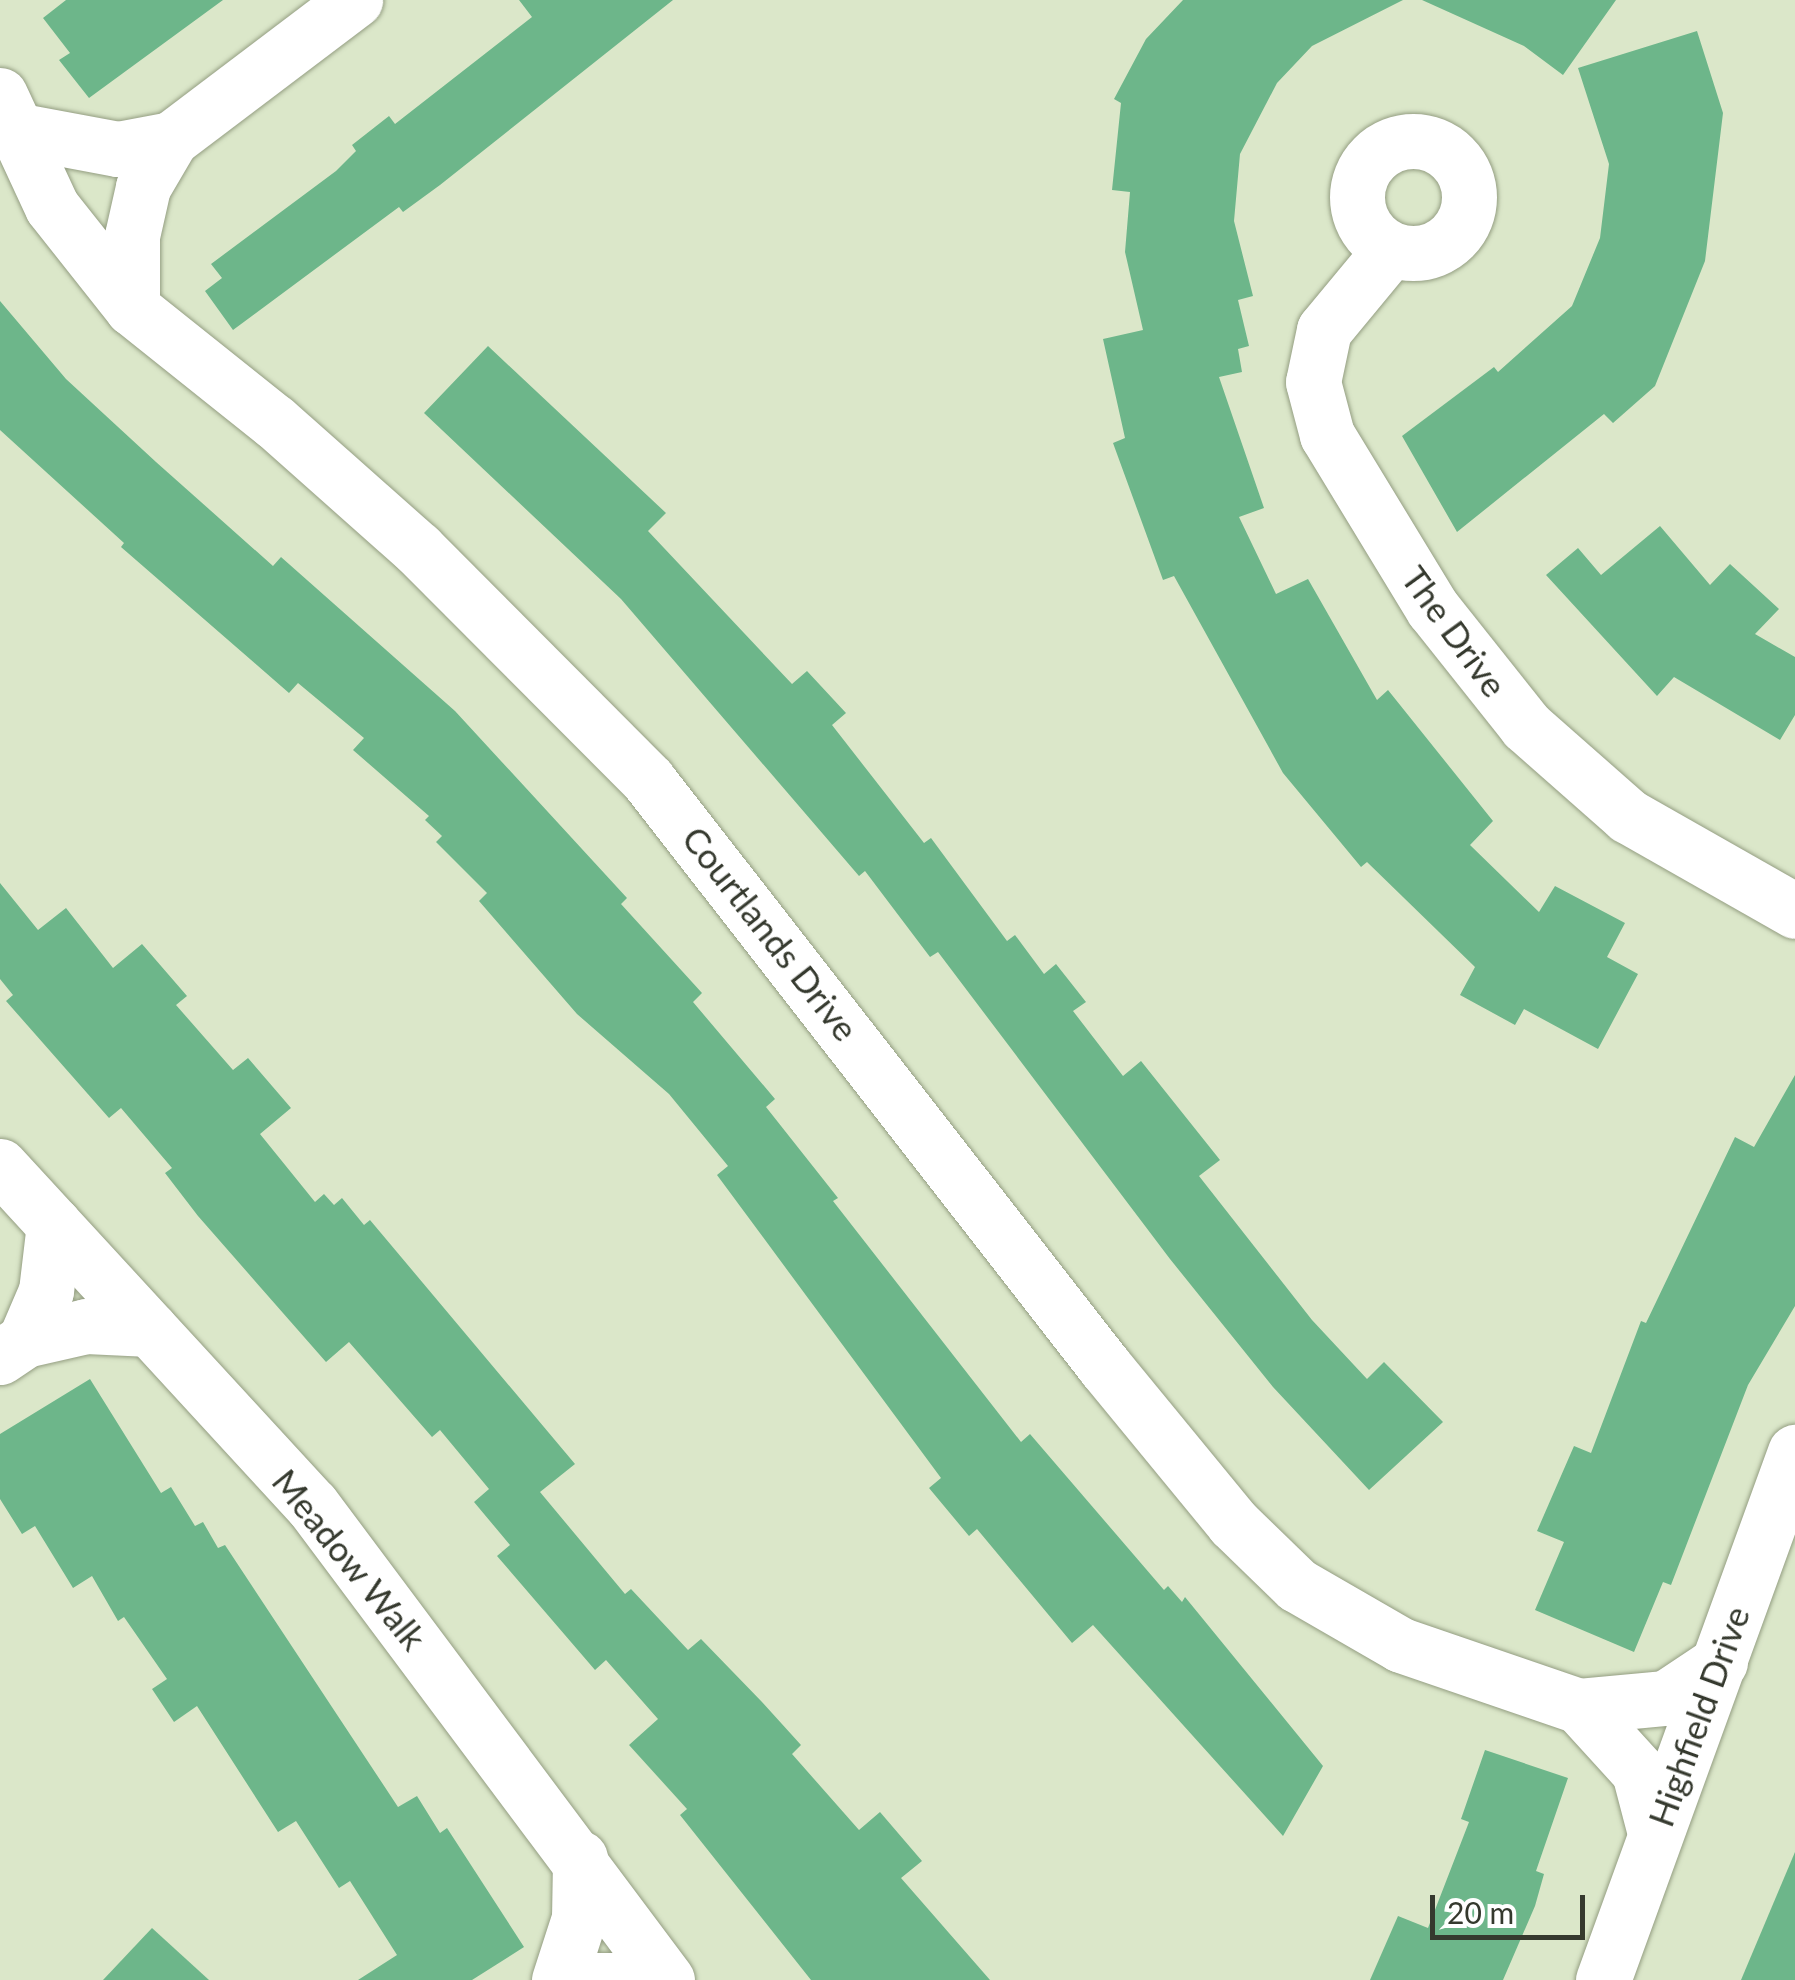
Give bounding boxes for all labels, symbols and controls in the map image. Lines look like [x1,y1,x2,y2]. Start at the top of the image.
street label: The Drive [1394,558,1516,704]
street label: Courtlands Drive [674,818,868,1048]
street label: Meadow Walk [264,1460,436,1658]
street label: Highfield Drive [1639,1600,1757,1832]
scale bar [1435,1875,1590,1937]
text: 20 m [1447,1894,1514,1930]

